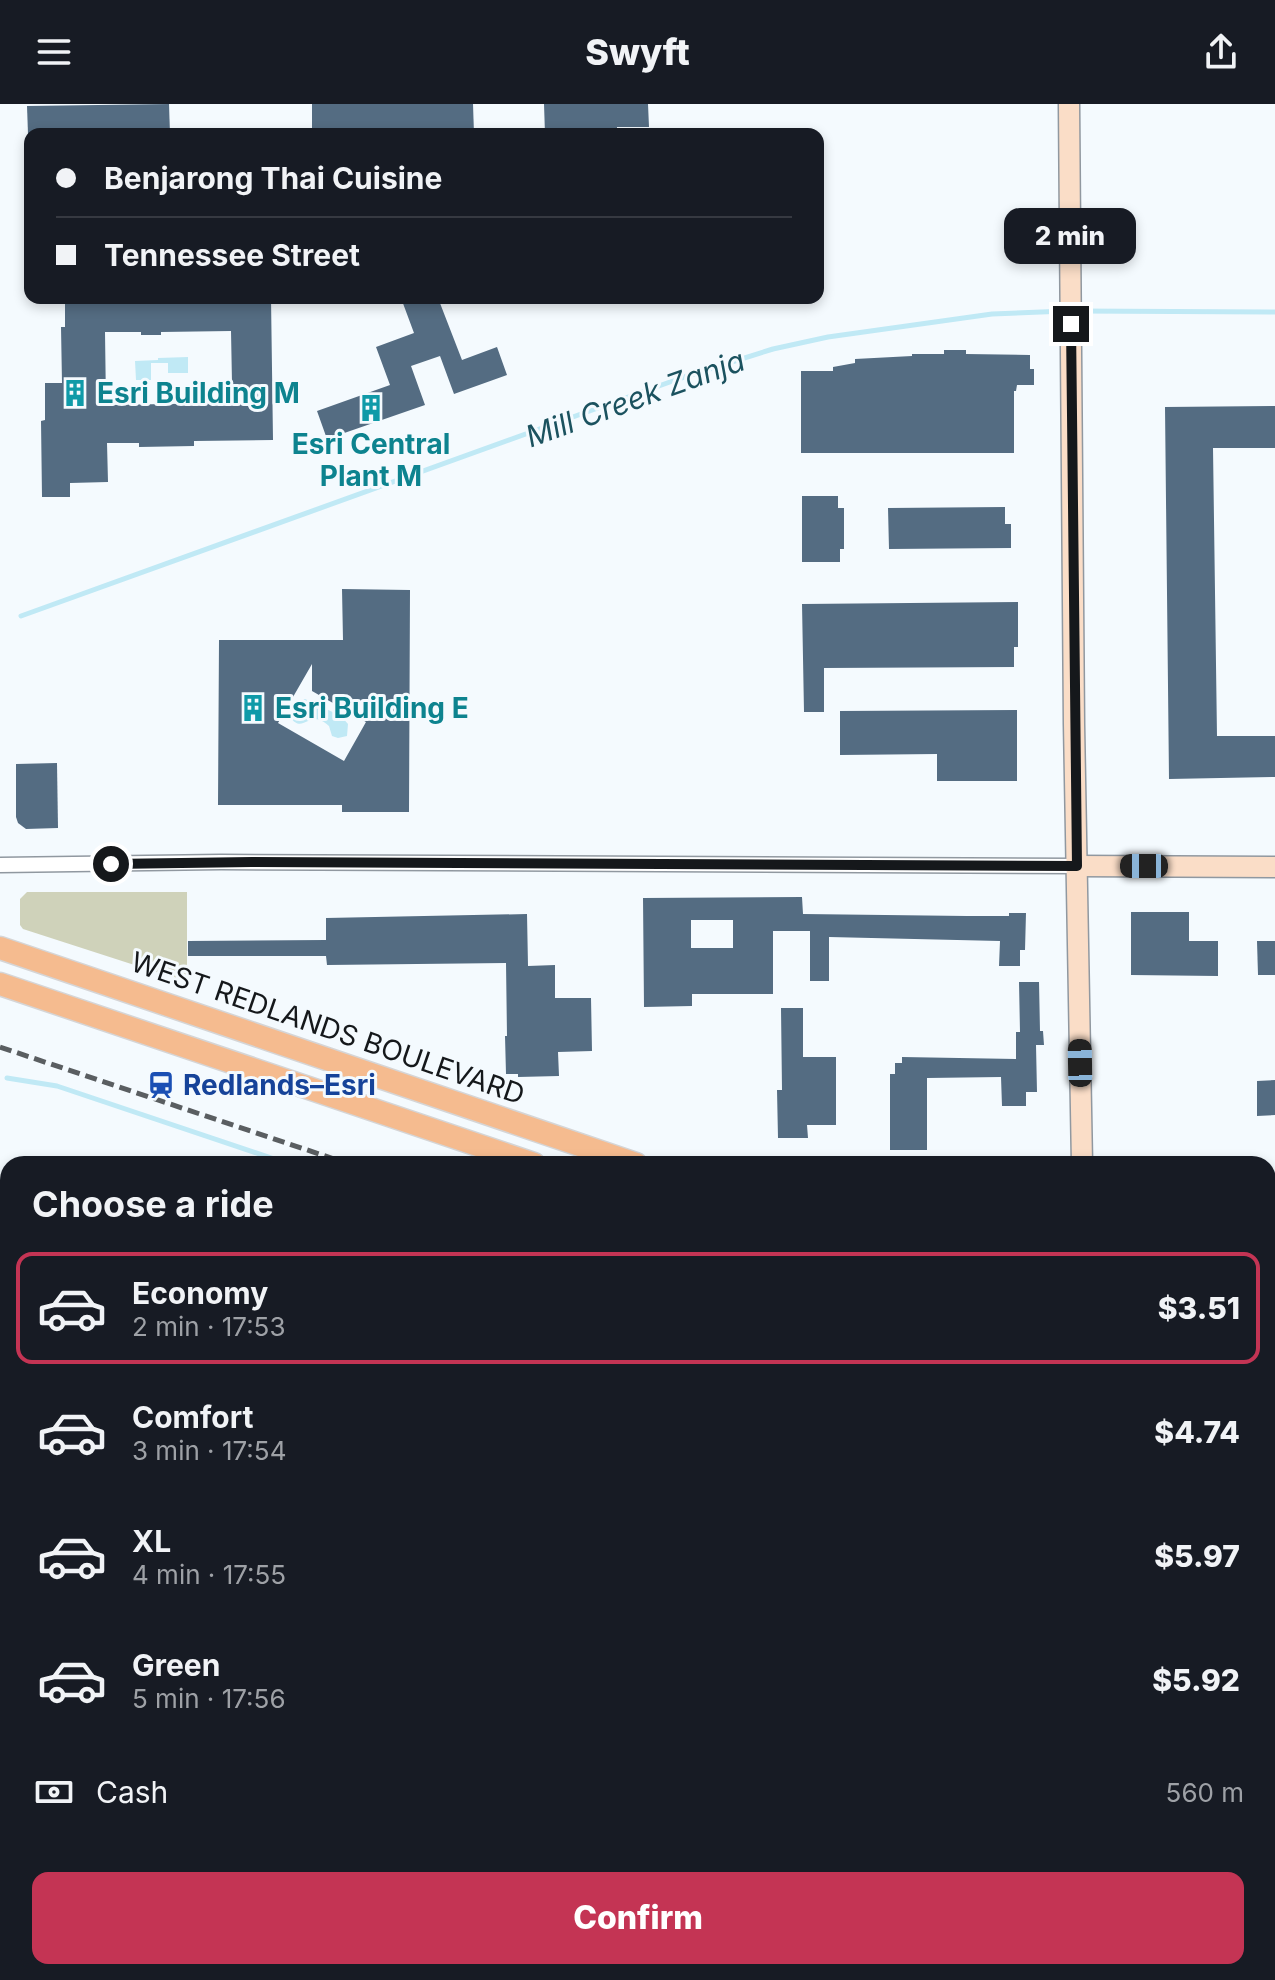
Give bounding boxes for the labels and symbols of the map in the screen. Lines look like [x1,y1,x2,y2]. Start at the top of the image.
callout: 2 min [1005,208,1137,264]
route end [1053,306,1089,342]
water label: Mill Creek Zanja [521,342,749,454]
place label: Esri Building M [97,376,300,410]
building icon: Esri Building M [60,378,90,408]
building icon: Esri Central Plant M [356,393,386,423]
place label: Esri Central Plant M [292,427,450,493]
place label: Esri Building E [275,691,469,725]
building icon: Esri Building E [238,693,268,723]
route start [93,846,129,882]
car [1120,854,1168,878]
street label: WEST REDLANDS BOULEVARD [127,945,529,1111]
car [1068,1039,1092,1087]
place label: Redlands–Esri [183,1068,376,1102]
station icon: Redlands–Esri [146,1070,176,1100]

